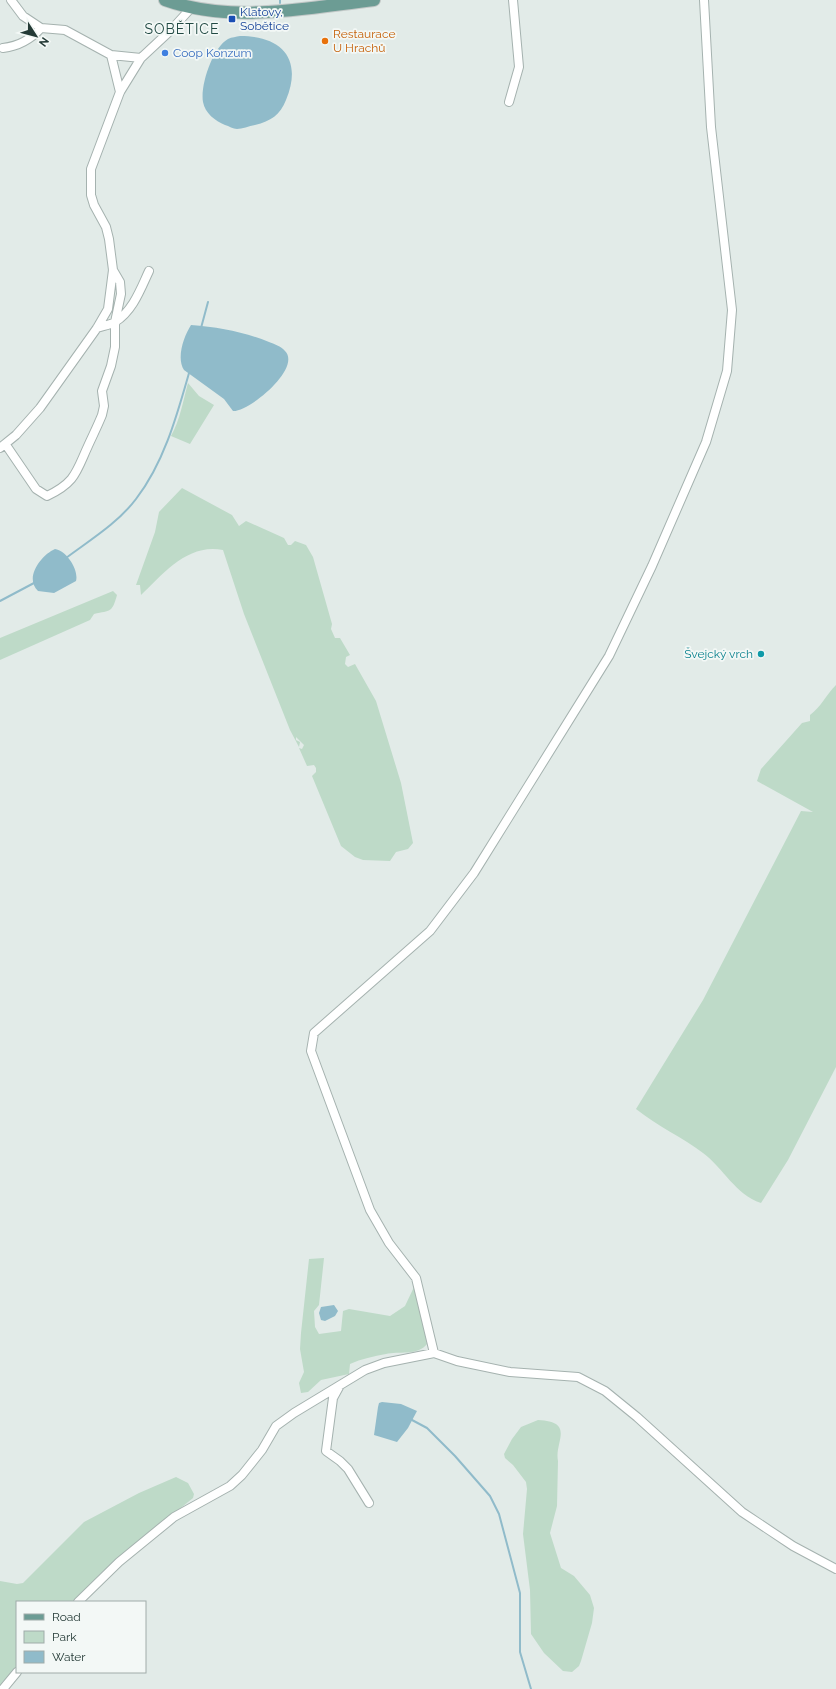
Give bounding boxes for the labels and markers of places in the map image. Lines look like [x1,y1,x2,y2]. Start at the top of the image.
place label: Klatovy, Sobětice [240,5,289,33]
marker: Klatovy, Sobětice [227,14,237,24]
place label: Restaurace U Hrachů [333,27,395,55]
marker: Restaurace U Hrachů [320,36,330,46]
place label: Coop Konzum [173,46,252,60]
marker: Coop Konzum [160,48,170,58]
place label: Švejcký vrch [684,647,753,661]
marker: Švejcký vrch [756,649,766,659]

